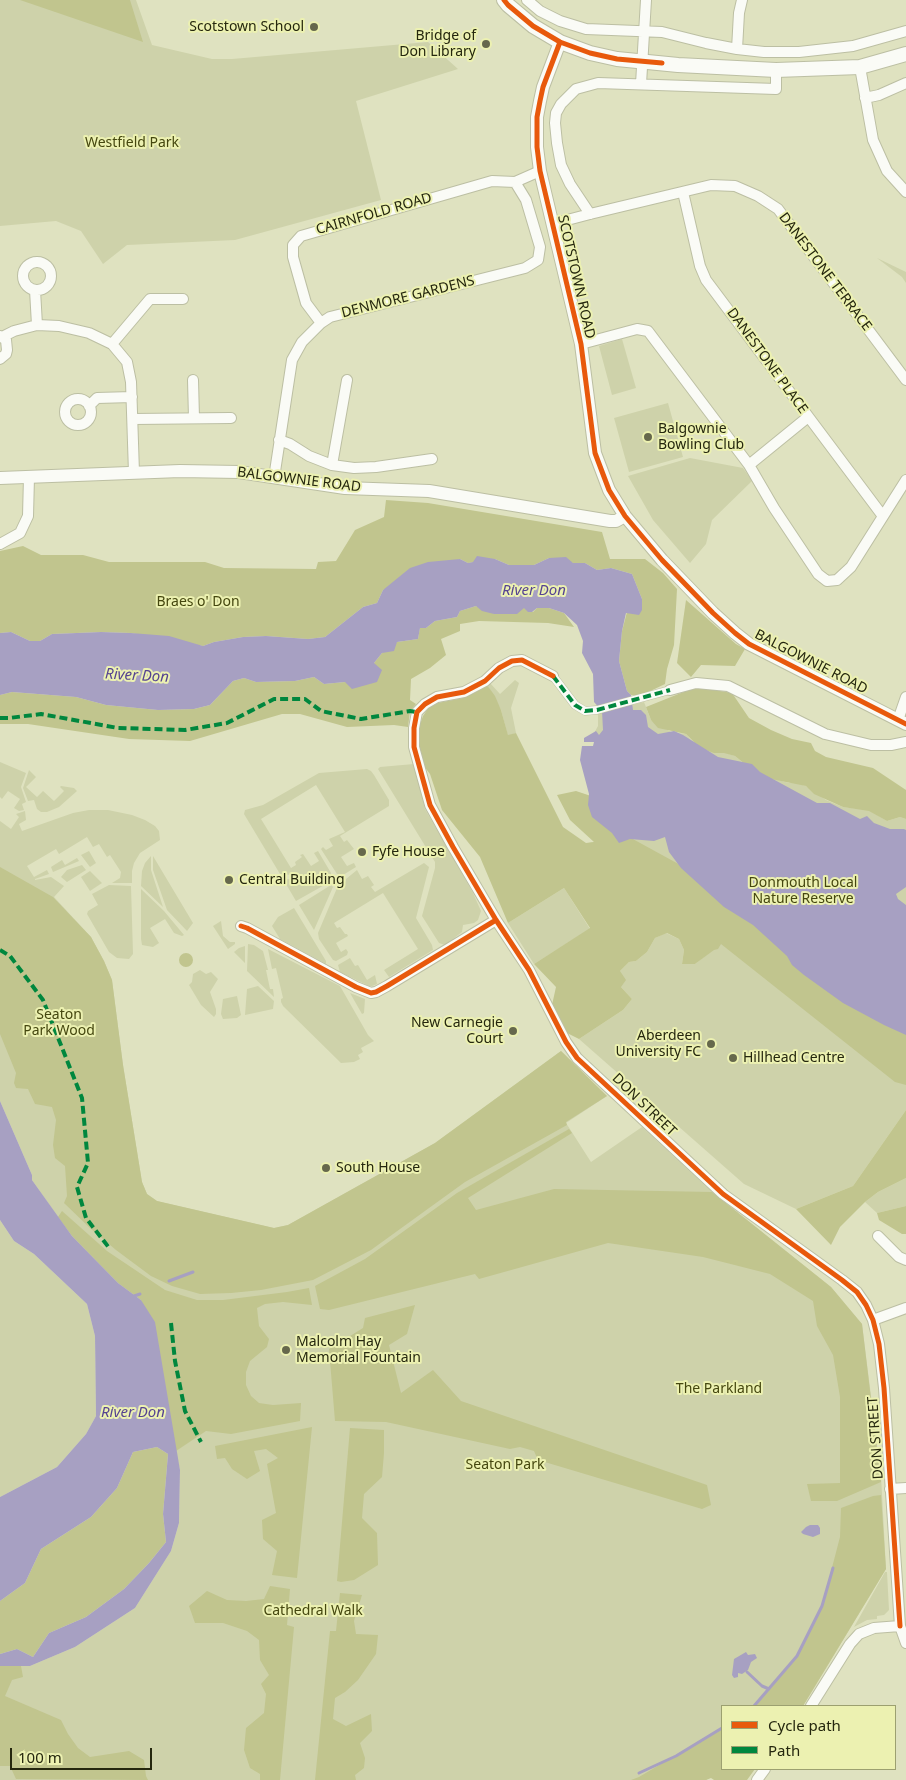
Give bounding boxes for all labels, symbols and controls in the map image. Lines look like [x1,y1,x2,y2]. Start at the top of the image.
place label: Scotstown School [189,19,304,35]
marker: Scotstown School [308,21,320,33]
place label: Bridge of Don Library [399,28,476,60]
marker: Bridge of Don Library [480,38,492,50]
park label: Westfield Park [85,135,179,151]
street label: CAIRNFOLD ROAD [314,189,434,239]
street label: DANESTONE TERRACE [775,210,875,334]
street label: SCOTSTOWN ROAD [554,214,598,340]
street label: DENMORE GARDENS [340,272,476,322]
street label: DANESTONE PLACE [723,305,811,417]
place label: Balgownie Bowling Club [658,421,744,454]
marker: Balgownie Bowling Club [642,431,654,443]
street label: BALGOWNIE ROAD [236,464,362,496]
water label: River Don [502,582,566,600]
park label: Braes o' Don [156,594,240,610]
street label: BALGOWNIE ROAD [752,626,870,698]
water label: River Don [105,665,169,687]
place label: Fyfe House [372,844,445,860]
marker: Fyfe House [356,846,368,858]
place label: Central Building [239,872,345,888]
marker: Central Building [223,874,235,886]
park label: Donmouth Local Nature Reserve [749,875,857,908]
park label: Seaton Park Wood [23,1007,95,1040]
place label: New Carnegie Court [411,1015,503,1048]
marker: New Carnegie Court [507,1025,519,1037]
place label: Aberdeen University FC [615,1028,701,1060]
marker: Aberdeen University FC [705,1038,717,1050]
place label: Hillhead Centre [743,1050,845,1066]
marker: Hillhead Centre [727,1052,739,1064]
street label: DON STREET [608,1070,680,1140]
place label: South House [336,1160,420,1176]
marker: South House [320,1162,332,1174]
place label: Malcolm Hay Memorial Fountain [296,1334,421,1366]
marker: Malcolm Hay Memorial Fountain [280,1344,292,1356]
park label: The Parkland [676,1381,762,1397]
street label: DON STREET [865,1396,887,1480]
water label: River Don [101,1404,165,1422]
park label: Seaton Park [466,1457,544,1473]
park label: Cathedral Walk [263,1603,363,1619]
legend [721,1705,896,1770]
text: Cycle path [768,1715,841,1735]
scale bar [12,1738,155,1770]
text: Path [768,1740,800,1760]
text: 100 m [18,1747,62,1767]

